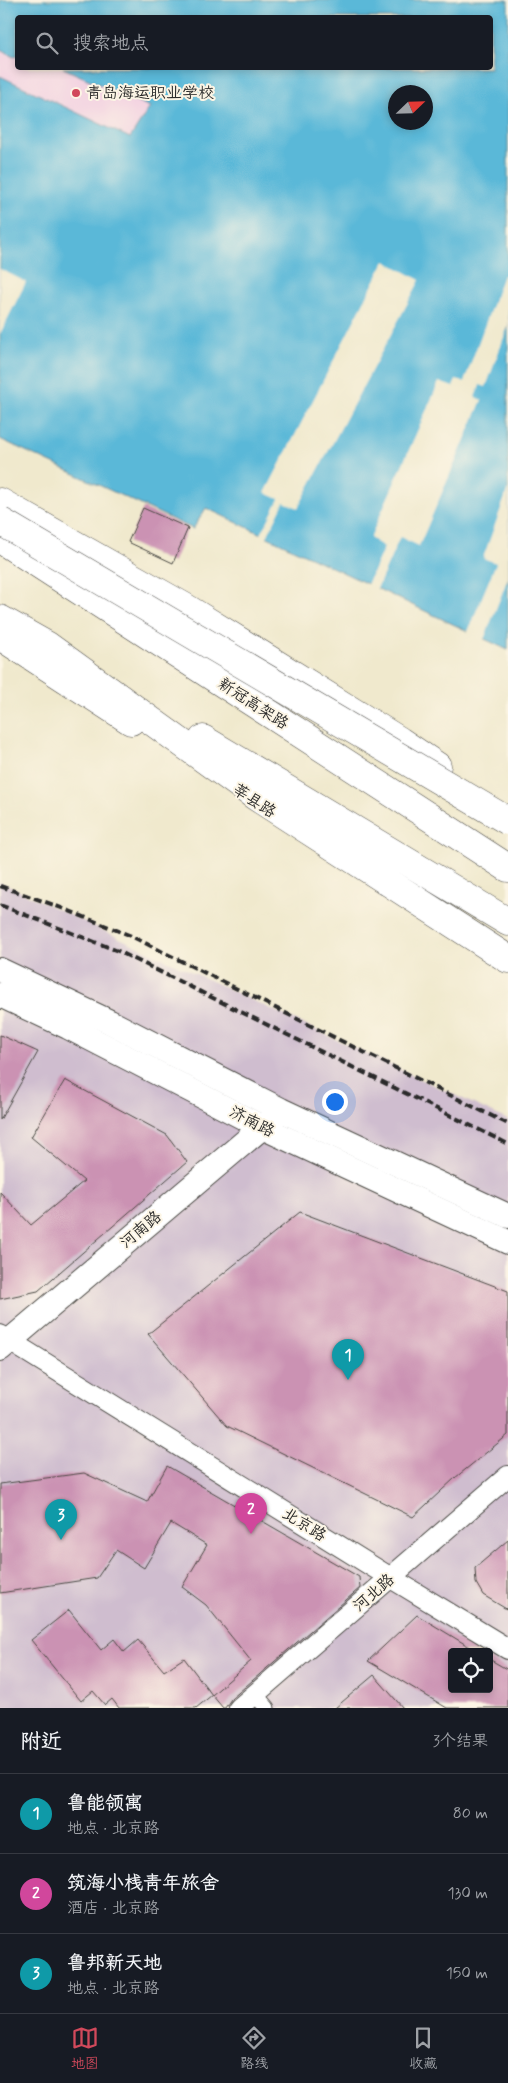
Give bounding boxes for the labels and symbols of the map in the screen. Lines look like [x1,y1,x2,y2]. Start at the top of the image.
place label: 青岛海运职业学校 [86,83,214,104]
north arrow [388,85,433,130]
marker: 青岛海运职业学校 [70,87,82,99]
street label: 新冠高架路 [214,673,292,735]
street label: 莘县路 [228,779,280,823]
your location [322,1089,348,1115]
street label: 济南路 [226,1102,278,1142]
street label: 河南路 [116,1207,166,1253]
pin: 1 [332,1339,364,1380]
pin: 2 [235,1493,267,1534]
pin: 3 [45,1499,77,1540]
street label: 北京路 [278,1503,330,1547]
street label: 河北路 [349,1569,399,1617]

